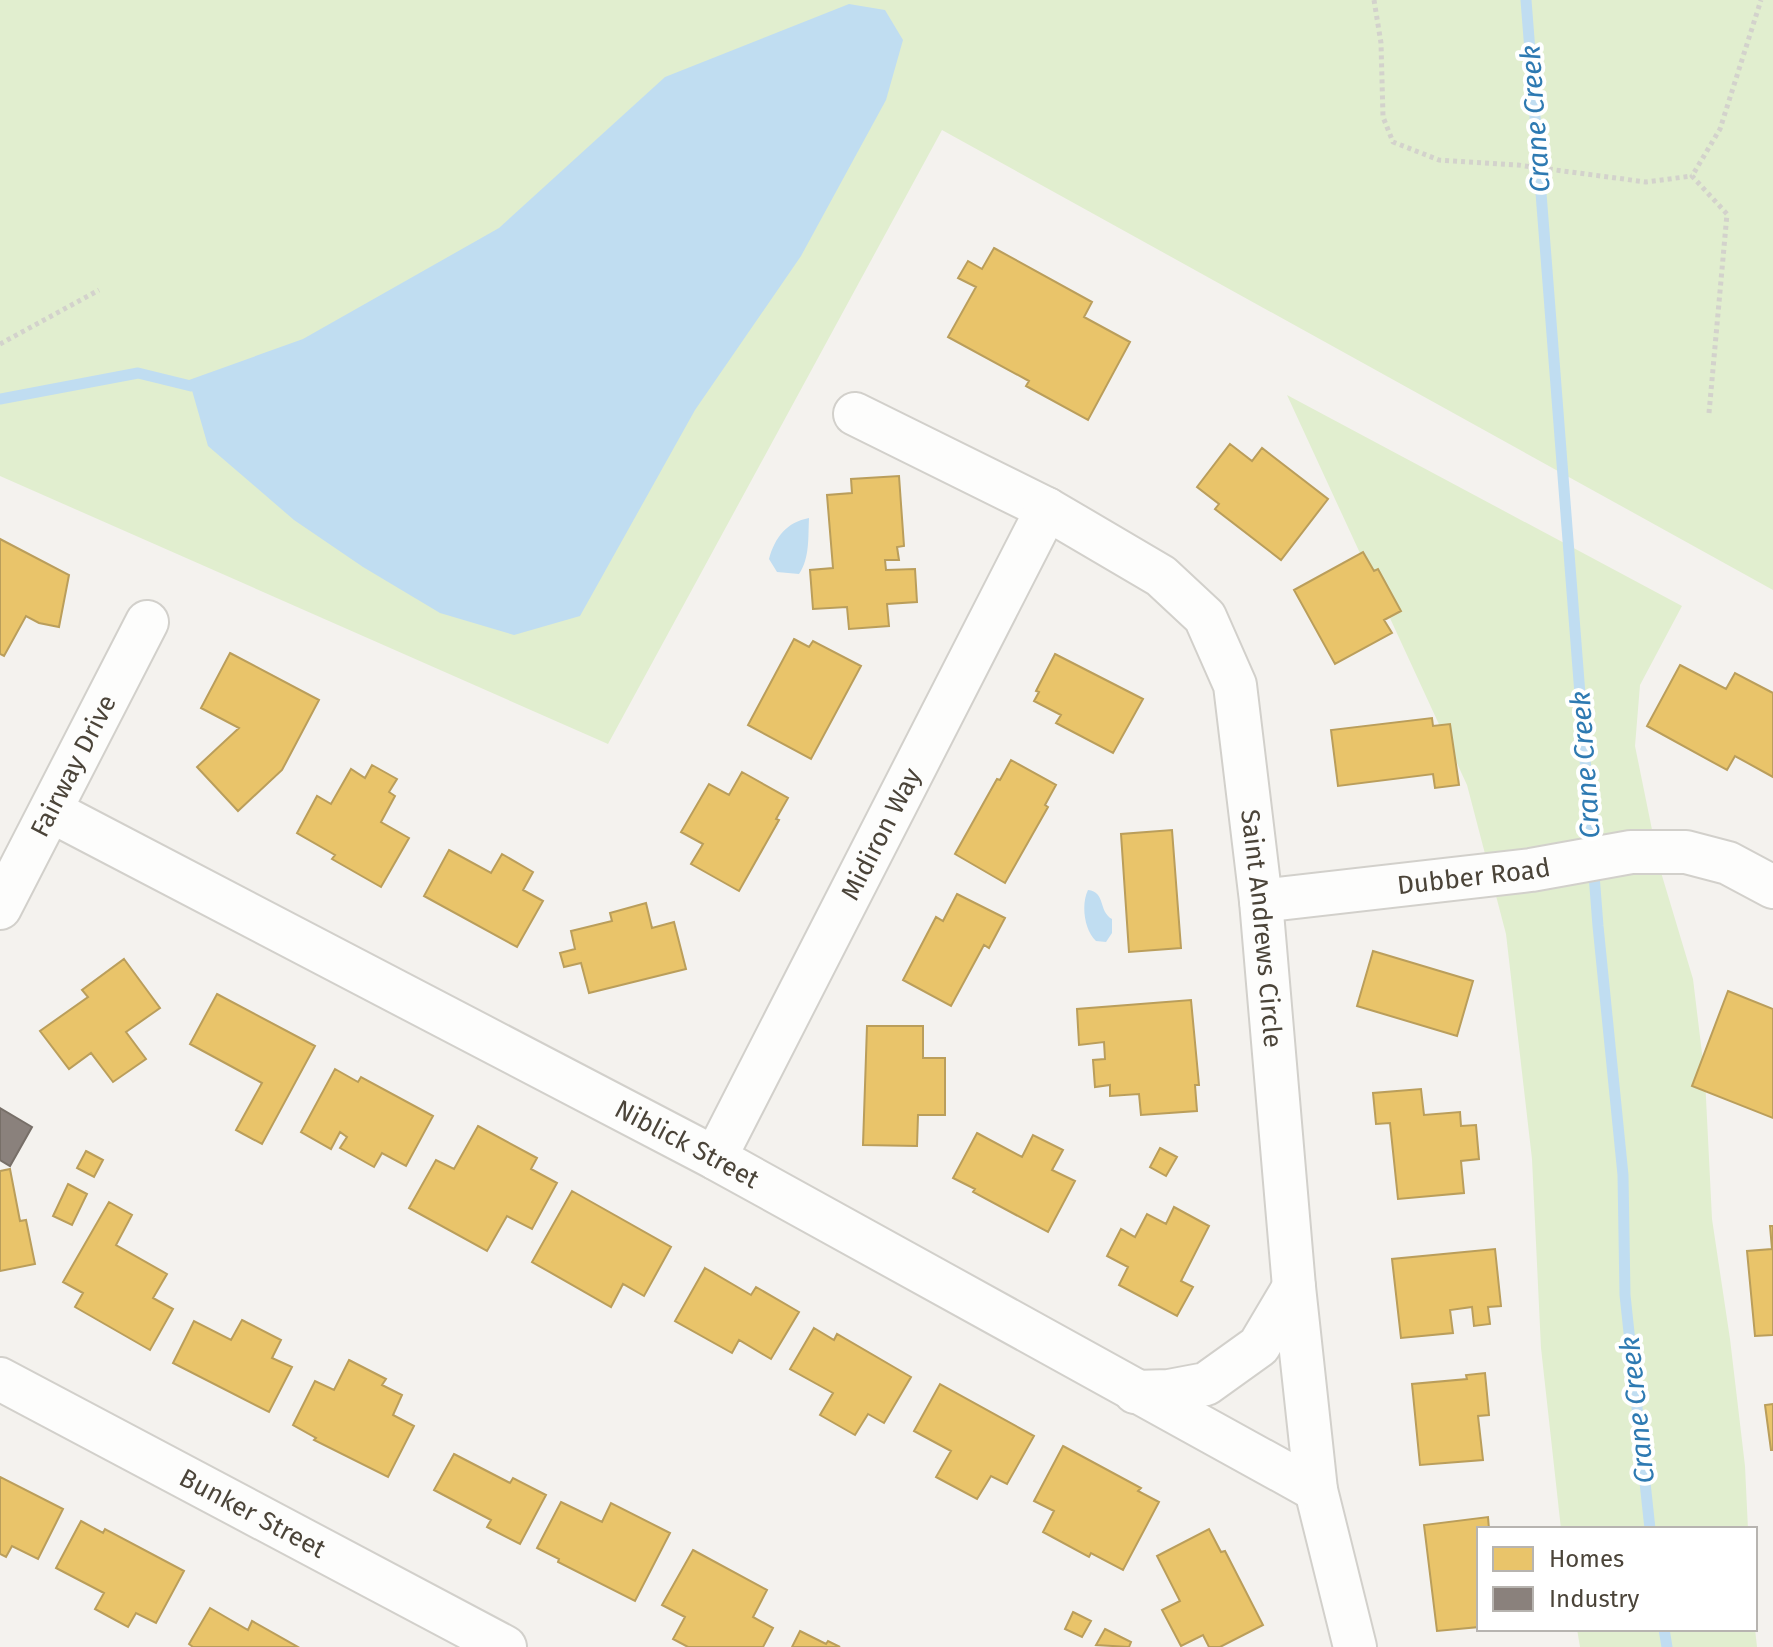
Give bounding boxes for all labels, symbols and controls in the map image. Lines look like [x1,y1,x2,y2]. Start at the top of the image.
water label: Crane Creek [1513,44,1557,194]
street label: Fairway Drive [24,689,122,842]
water label: Crane Creek [1563,690,1607,840]
street label: Midiron Way [834,762,928,905]
street label: Saint Andrews Circle [1235,808,1289,1049]
street label: Dubber Road [1395,851,1553,901]
street label: Niblick Street [610,1093,765,1195]
water label: Crane Creek [1613,1335,1661,1485]
street label: Bunker Street [174,1462,332,1565]
legend [1477,1527,1757,1631]
text: Homes [1549,1545,1624,1573]
text: Industry [1549,1585,1640,1613]

